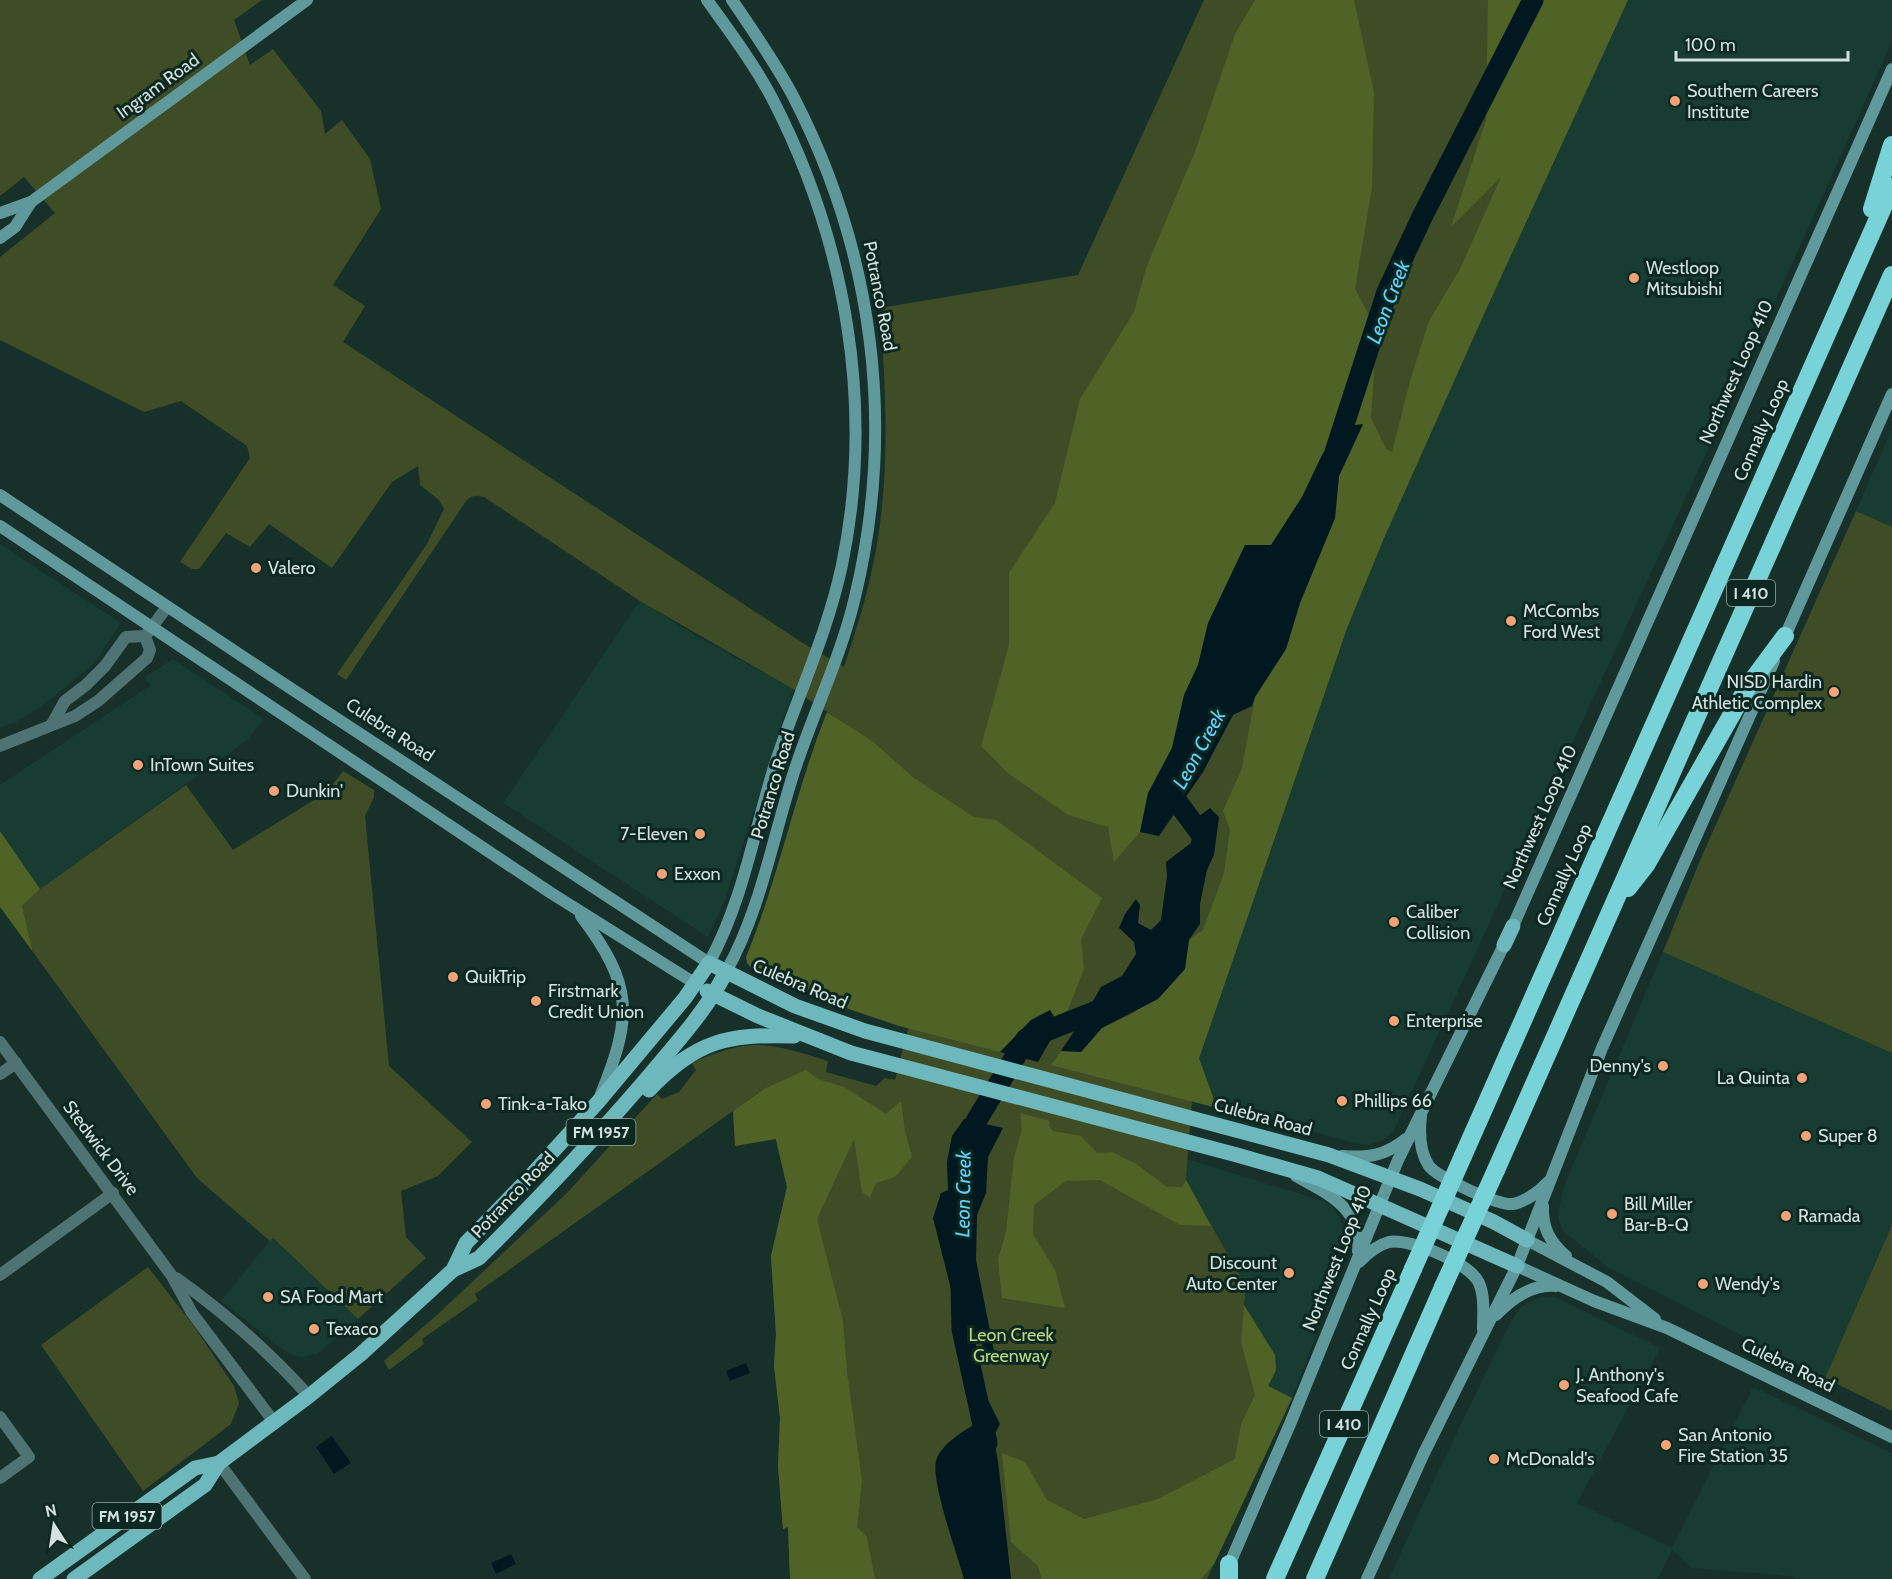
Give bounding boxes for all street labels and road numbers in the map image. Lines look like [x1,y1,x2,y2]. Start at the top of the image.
street label: Ingram Road [112,49,204,123]
street label: Potranco Road [859,239,901,353]
street label: Northwest Loop 410 [1694,297,1778,447]
street label: Connally Loop [1729,375,1793,485]
road number: I 410 [1727,580,1775,606]
street label: Culebra Road [342,693,438,767]
street label: Potranco Road [746,729,800,841]
street label: Northwest Loop 410 [1498,742,1582,892]
street label: Connally Loop [1532,820,1596,930]
street label: Culebra Road [749,954,851,1014]
street label: Culebra Road [1211,1093,1315,1141]
street label: Stedwick Drive [58,1096,144,1200]
road number: FM 1957 [566,1119,636,1145]
street label: Potranco Road [466,1147,560,1243]
street label: Northwest Loop 410 [1298,1182,1376,1334]
street label: Connally Loop [1336,1264,1400,1374]
street label: Culebra Road [1738,1333,1838,1397]
road number: I 410 [1320,1411,1368,1437]
road number: FM 1957 [92,1503,162,1529]

